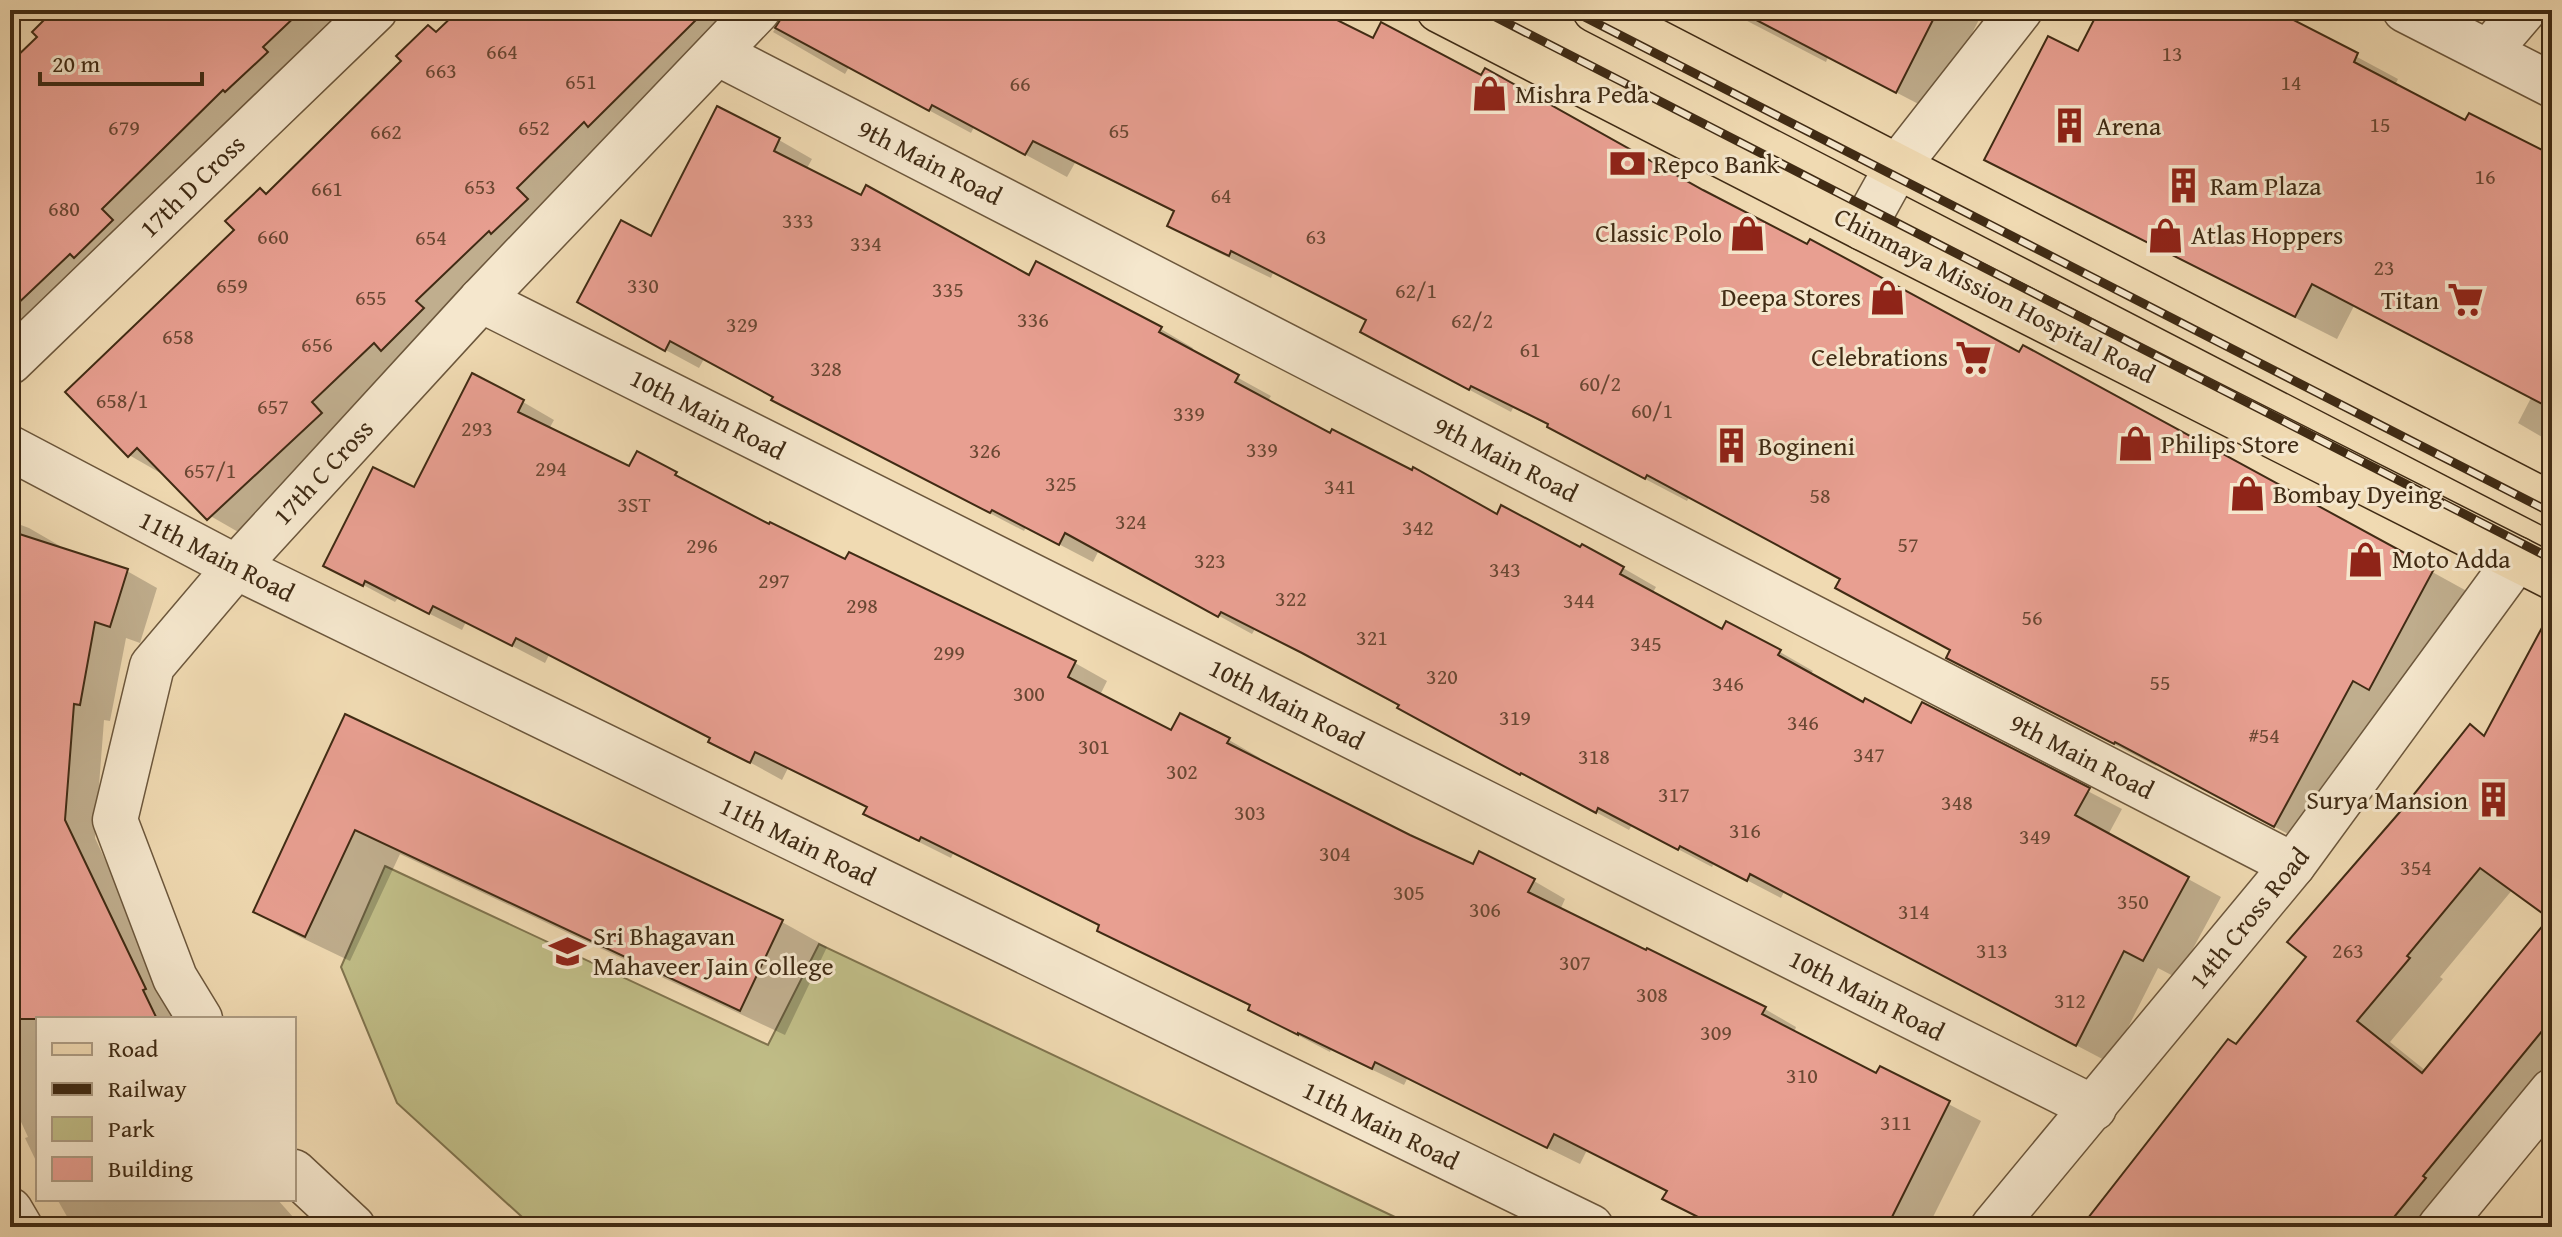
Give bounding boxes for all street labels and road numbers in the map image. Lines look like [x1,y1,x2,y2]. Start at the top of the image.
street label: 9th Main Road [851,108,1009,215]
street label: 17th D Cross [130,125,254,246]
street label: Chinmaya Mission Hospital Road [1828,196,2163,393]
street label: 10th Main Road [624,358,793,470]
street label: 9th Main Road [1427,405,1585,512]
street label: 17th C Cross [263,410,382,534]
street label: 11th Main Road [133,500,302,612]
street label: 10th Main Road [1203,648,1372,760]
street label: 9th Main Road [2003,702,2161,809]
street label: 11th Main Road [713,786,883,895]
street label: 14th Cross Road [2179,838,2318,997]
street label: 10th Main Road [1783,939,1952,1051]
street label: 11th Main Road [1296,1070,1466,1179]

